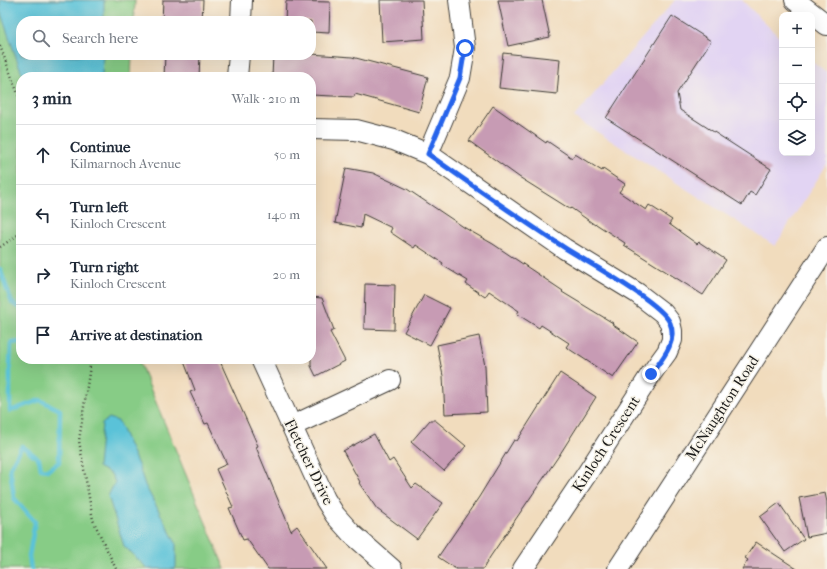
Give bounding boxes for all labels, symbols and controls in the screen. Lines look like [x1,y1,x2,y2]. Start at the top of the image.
map controls [779,12,815,156]
button: + [779,12,815,48]
search box [16,16,316,60]
icon: search [30,27,52,49]
text: Search here [62,29,138,47]
route start [456,39,474,57]
button: − [779,48,815,84]
button: locate [779,84,815,120]
text: 3 min [32,88,72,108]
text: Walk · 210 m [232,91,300,106]
button: layers [779,120,815,156]
text: Continue [70,138,130,156]
icon: ahead [32,144,54,166]
text: 50 m [274,147,300,162]
text: Kilmarnoch Avenue [70,156,181,171]
text: Turn left [70,198,128,216]
icon: left [32,204,54,226]
text: 140 m [267,207,300,222]
text: Kinloch Crescent [70,216,166,231]
text: Turn right [70,258,139,276]
icon: right [32,264,54,286]
text: 20 m [273,267,300,282]
text: Kinloch Crescent [70,276,166,291]
icon: arrive [32,324,54,346]
text: Arrive at destination [70,326,202,344]
street label: McNaughton Road [681,352,763,464]
route end [642,365,660,383]
street label: Kinloch Crescent [568,392,644,496]
street label: Fletcher Drive [280,416,338,509]

